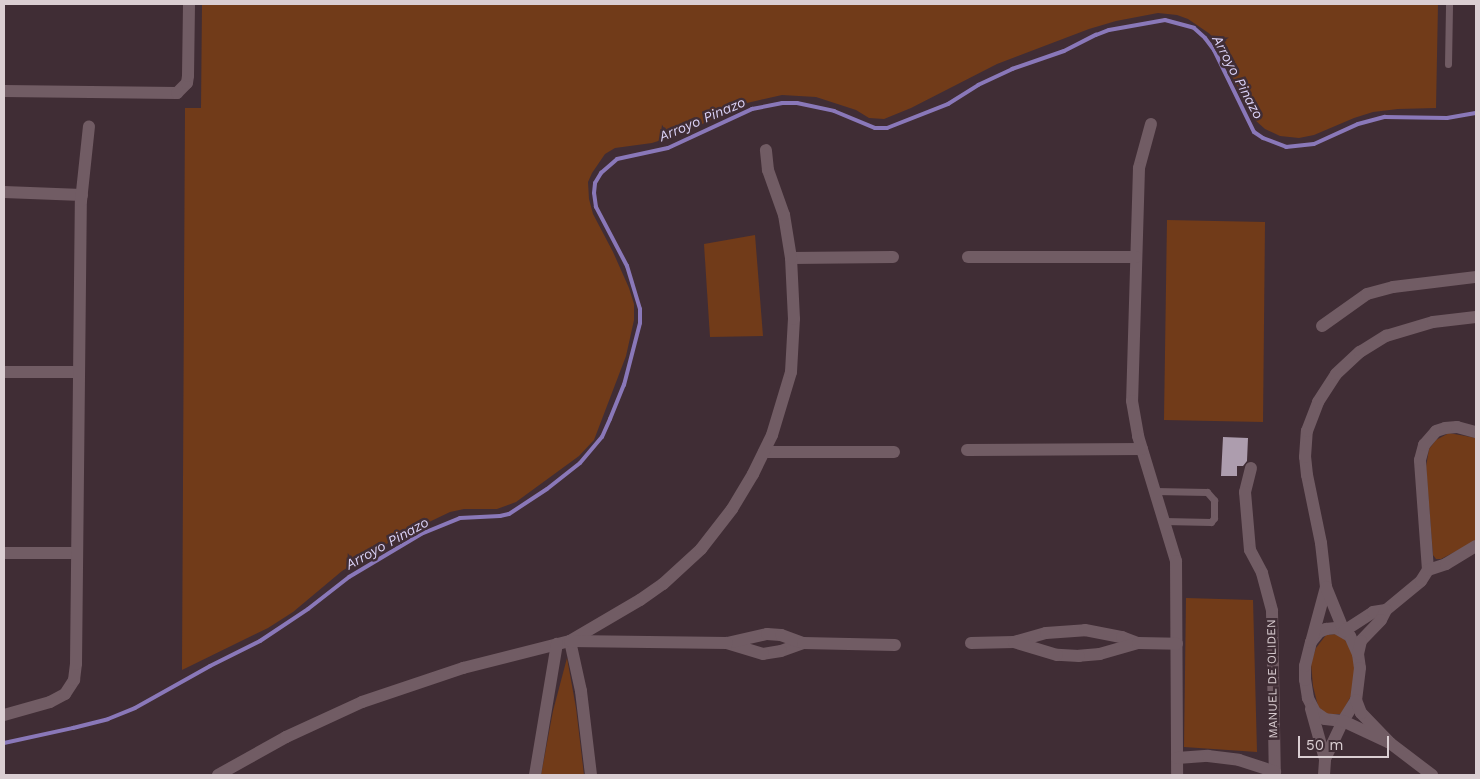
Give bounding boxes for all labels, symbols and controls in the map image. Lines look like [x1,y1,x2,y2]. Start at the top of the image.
water label: Arroyo Pinazo [1209,32,1267,122]
water label: Arroyo Pinazo [656,93,748,145]
water label: Arroyo Pinazo [343,513,431,573]
street label: MANUEL DE OLIDEN [1265,619,1281,739]
scale bar [1300,726,1391,758]
text: 50 m [1306,736,1343,754]

